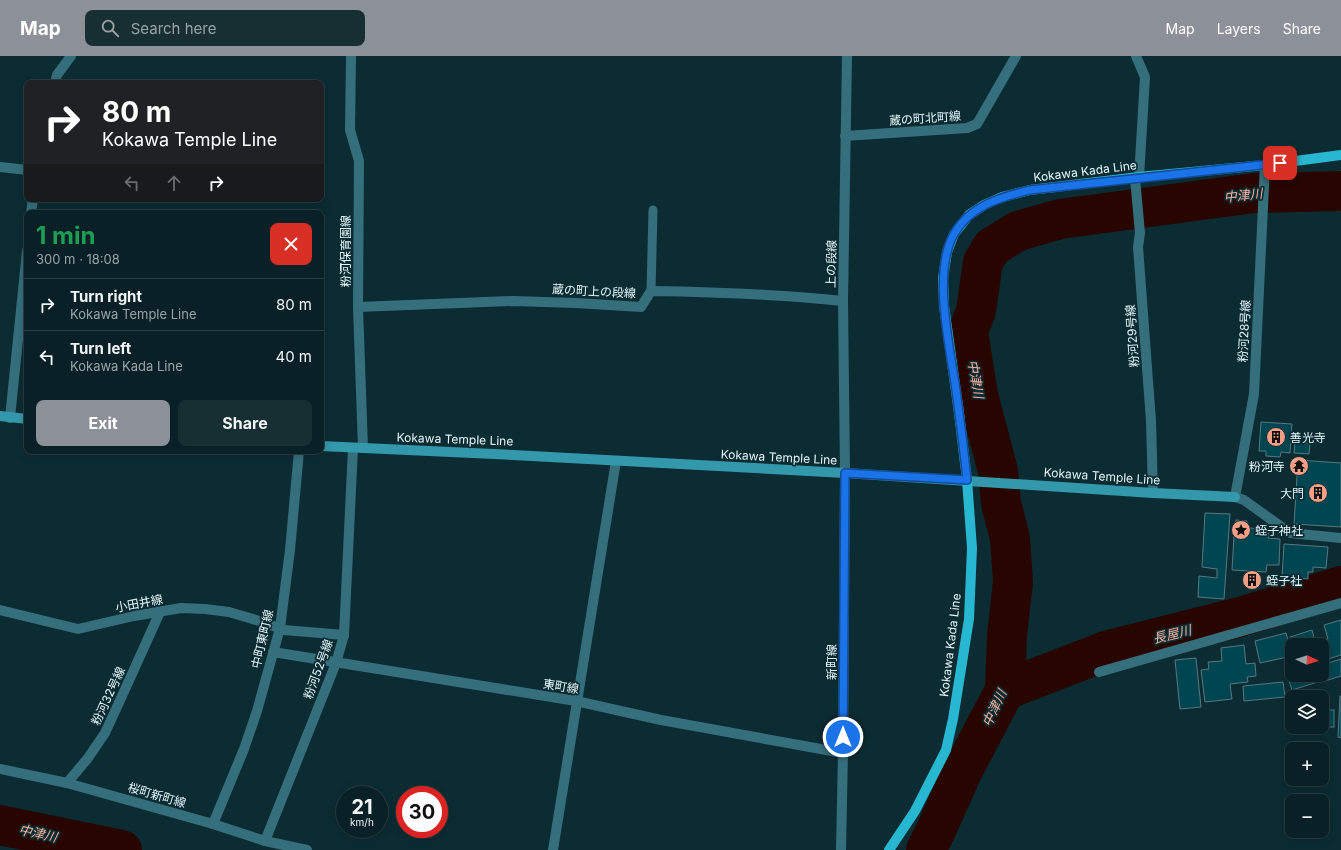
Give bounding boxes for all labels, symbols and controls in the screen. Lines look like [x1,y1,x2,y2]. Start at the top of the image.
search box [85,10,365,46]
text: Map [20,17,61,40]
icon: search [99,17,121,39]
text: Search here [131,19,216,38]
text: Map [1166,20,1195,37]
text: Layers [1217,20,1261,37]
text: Share [1283,20,1321,37]
text: 80 m [102,95,171,129]
icon: right [36,96,88,148]
street label: 蔵の町北町線 [889,108,961,128]
text: Kokawa Temple Line [102,129,277,150]
pin [1263,146,1297,180]
icon: arrive [1269,152,1291,174]
street label: Kokawa Kada Line [1032,157,1138,185]
icon: left [121,172,143,194]
icon: ahead [163,172,185,194]
icon: right [205,172,227,194]
water label: 中津川 [1223,185,1265,205]
street label: 粉河保育園線 [338,215,353,287]
text: 1 min [36,221,95,250]
button: close [270,223,312,265]
street label: 上の段線 [823,240,839,288]
text: 300 m · 18:08 [36,251,120,267]
street label: 蔵の町上の段線 [552,281,636,301]
text: Turn right [70,287,142,306]
icon: right [36,294,58,316]
text: 80 m [276,295,312,314]
street label: 粉河28号線 [1235,299,1253,363]
street label: 粉河29号線 [1122,304,1142,368]
text: Kokawa Temple Line [70,306,197,322]
text: Turn left [70,339,131,358]
icon: left [36,346,58,368]
text: 40 m [275,347,312,366]
text: Kokawa Kada Line [70,358,183,374]
water label: 中津川 [965,358,988,402]
button: Exit [36,400,170,446]
button: Share [178,400,312,446]
building icon: 善光寺 [1265,426,1287,448]
street label: Kokawa Temple Line [396,429,514,449]
place label: 善光寺 [1290,430,1326,445]
street label: Kokawa Temple Line [720,446,838,468]
temple icon: 粉河寺 [1288,455,1310,477]
place label: 粉河寺 [1249,459,1285,474]
street label: Kokawa Temple Line [1043,464,1161,488]
building icon: 大門 [1307,482,1329,504]
place label: 大門 [1280,486,1304,501]
place icon: 蛭子神社 [1230,519,1252,541]
place label: 蛭子神社 [1255,523,1303,538]
building icon: 蛭子社 [1241,569,1263,591]
place label: 蛭子社 [1266,573,1302,588]
street label: 小田井線 [114,591,164,615]
street label: Kokawa Kada Line [936,592,964,698]
street label: 中町東町線 [248,608,276,670]
water label: 長屋川 [1151,621,1195,646]
street label: 粉河52号線 [300,637,336,701]
north arrow [1285,638,1329,682]
map controls [1285,638,1329,838]
street label: 新町線 [824,644,839,680]
street label: 粉河32号線 [88,664,128,728]
street label: 東町線 [542,676,580,696]
water label: 中津川 [979,685,1010,729]
button: layers [1285,690,1329,734]
position arrow [822,716,864,758]
button: + [1285,742,1329,786]
street label: 桜町新町線 [126,780,188,810]
speed limit sign: 30 [396,786,448,838]
button: − [1285,794,1329,838]
text: 21 [351,795,373,819]
text: km/h [350,816,374,828]
water label: 中津川 [17,821,61,845]

